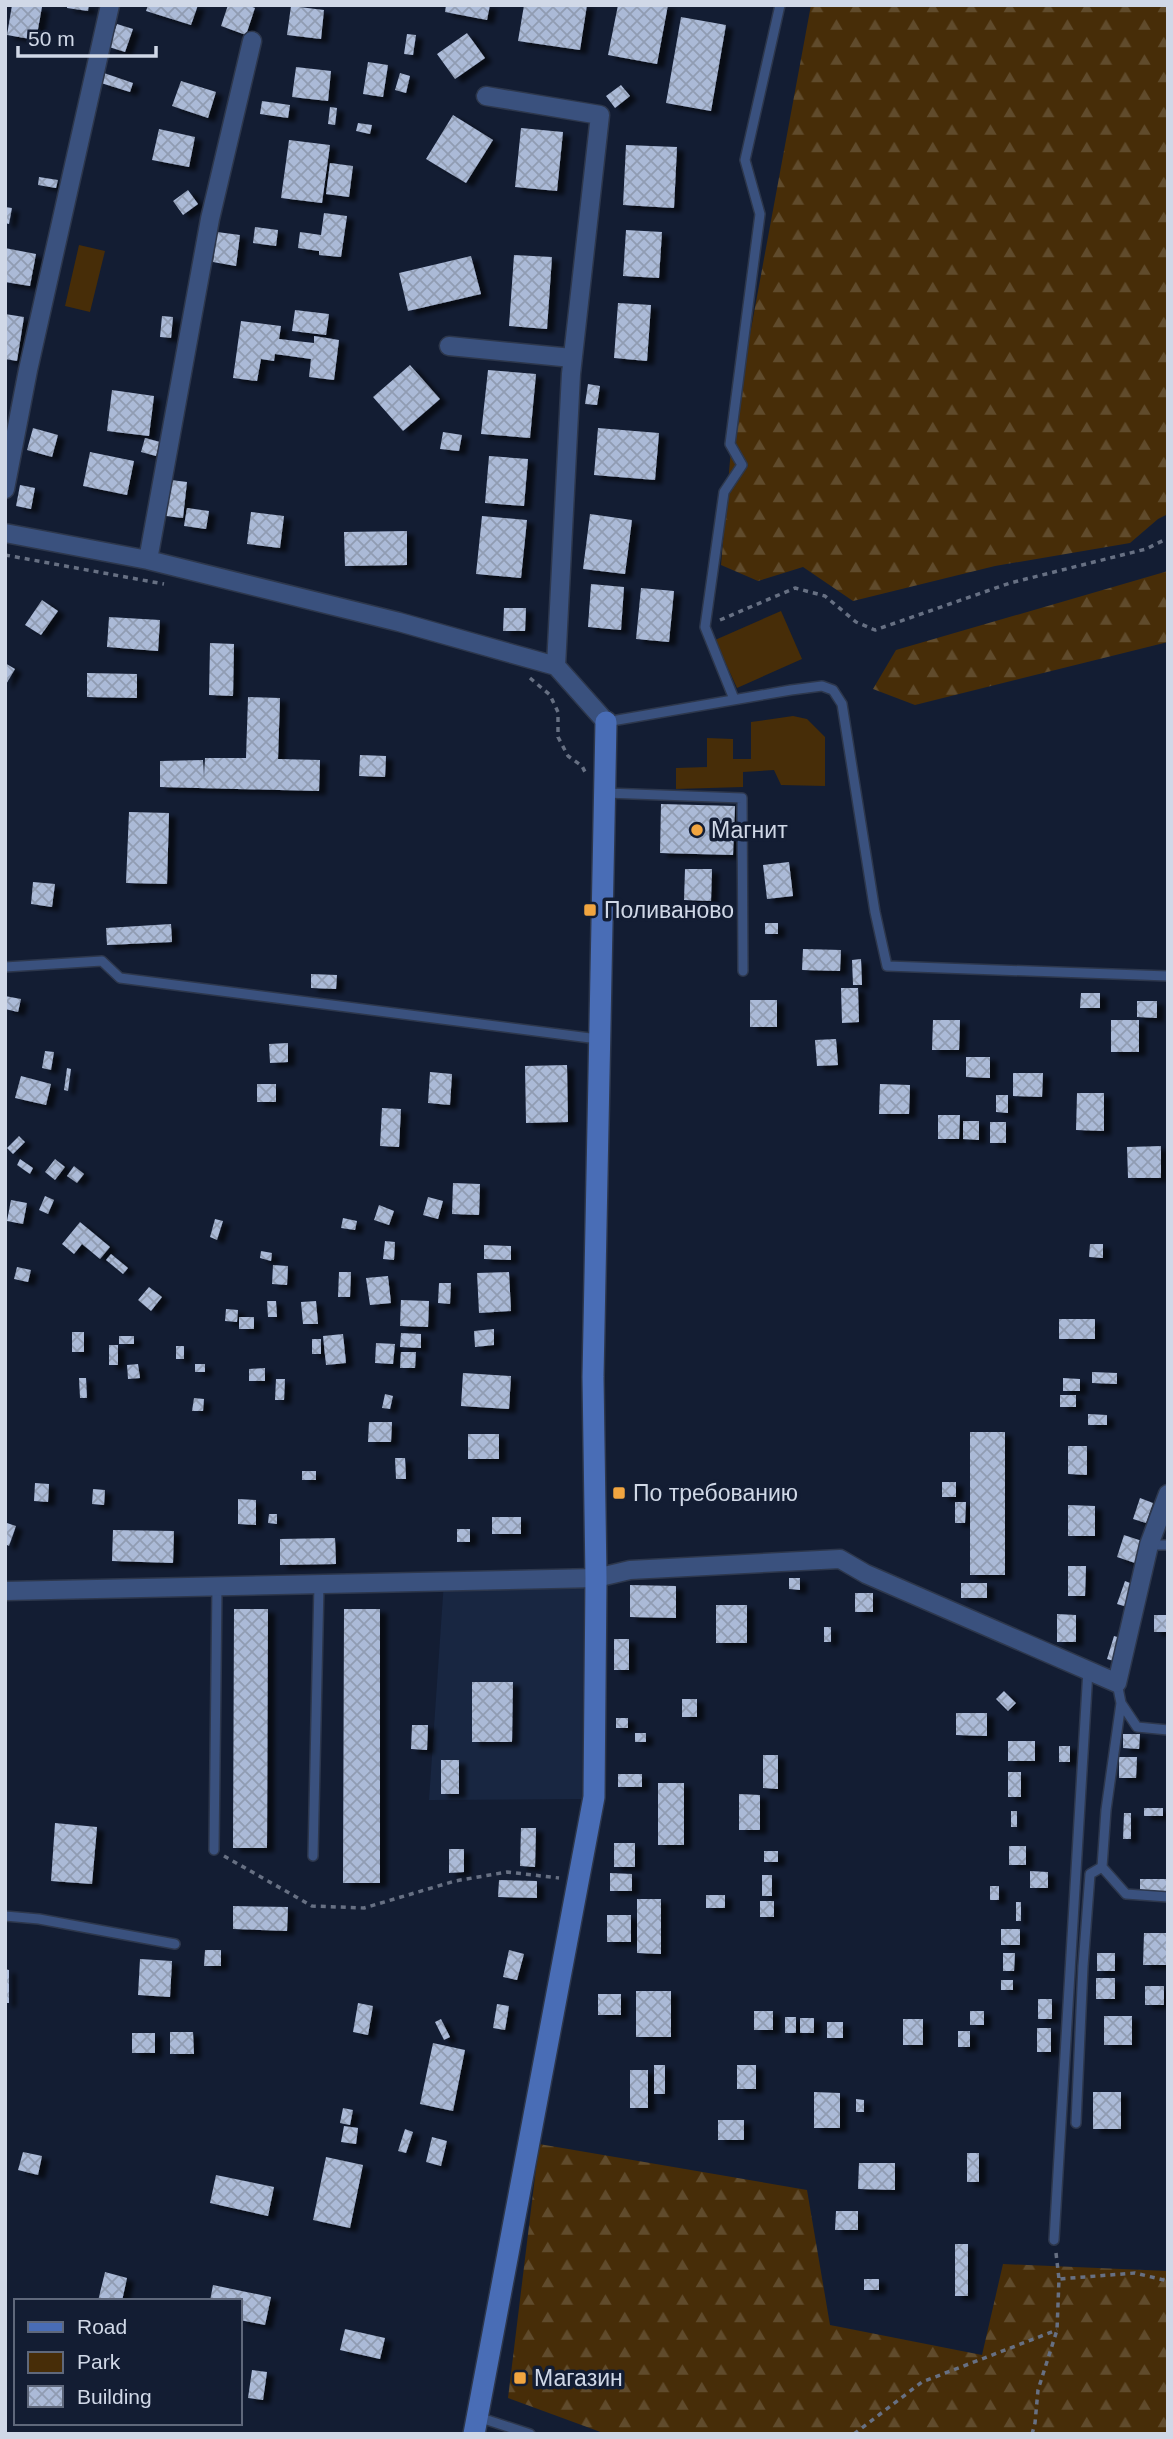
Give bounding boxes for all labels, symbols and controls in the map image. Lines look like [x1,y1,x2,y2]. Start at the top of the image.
scale bar [18,14,156,58]
text: 50 m [28,27,75,50]
place label: Магнит [711,817,788,843]
marker: Магнит [689,822,705,838]
place label: Поливаново [604,897,734,923]
marker: Поливаново [582,902,598,918]
place label: По требованию [633,1480,798,1506]
marker: По требованию [611,1485,627,1501]
legend [14,2299,242,2425]
text: Road [77,2315,127,2338]
text: Park [77,2350,121,2373]
place label: Магазин [534,2365,623,2391]
marker: Магазин [512,2370,528,2386]
text: Building [77,2385,152,2408]

